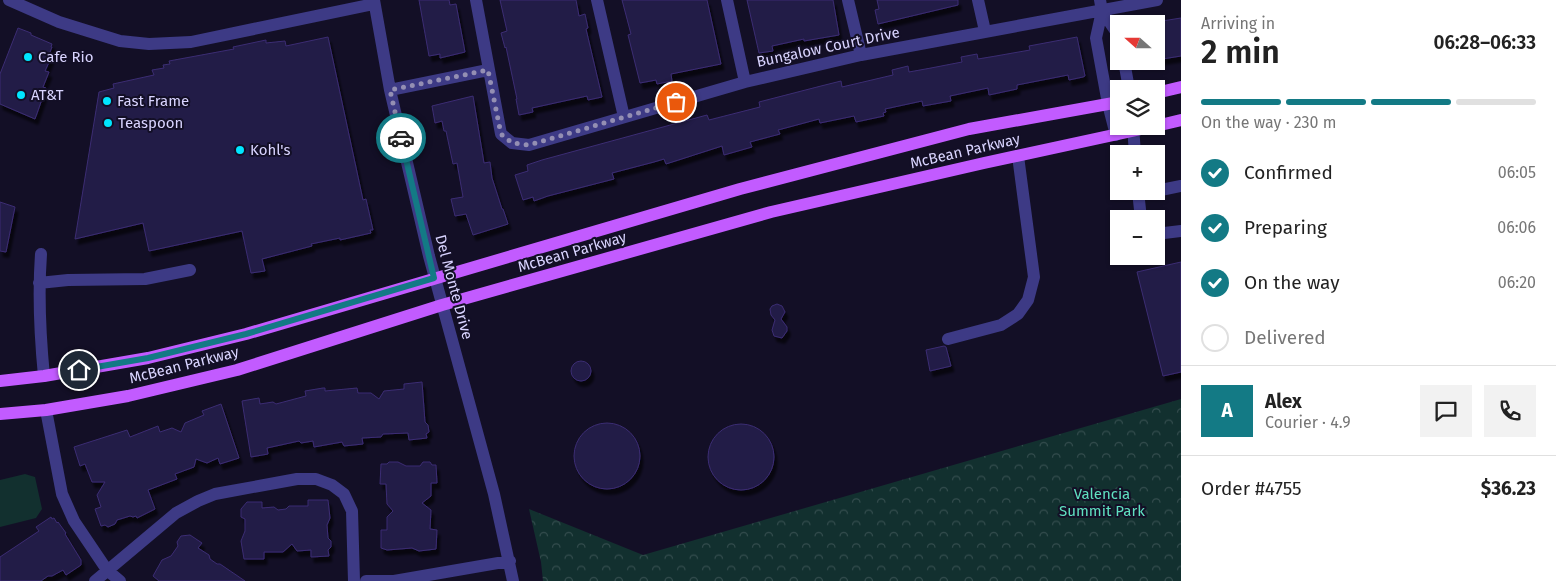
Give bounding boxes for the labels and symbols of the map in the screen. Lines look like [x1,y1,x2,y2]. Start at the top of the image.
north arrow [1110,15,1165,70]
street label: Bungalow Court Drive [755,23,901,71]
place label: Cafe Rio [38,48,94,66]
marker: Cafe Rio [22,51,34,63]
pin [655,81,697,123]
place label: AT&T [31,86,64,104]
marker: AT&T [15,89,27,101]
place label: Fast Frame [117,92,189,110]
marker: Fast Frame [101,95,113,107]
courier [376,113,426,163]
place label: Teaspoon [118,114,183,132]
marker: Teaspoon [102,117,114,129]
street label: McBean Parkway [908,129,1022,172]
place label: Kohl's [250,141,291,159]
marker: Kohl's [234,144,246,156]
street label: McBean Parkway [516,228,629,276]
street label: Del Monte Drive [431,233,477,341]
street label: McBean Parkway [127,343,241,387]
pin [58,349,100,391]
park label: Valencia Summit Park [1059,485,1145,520]

